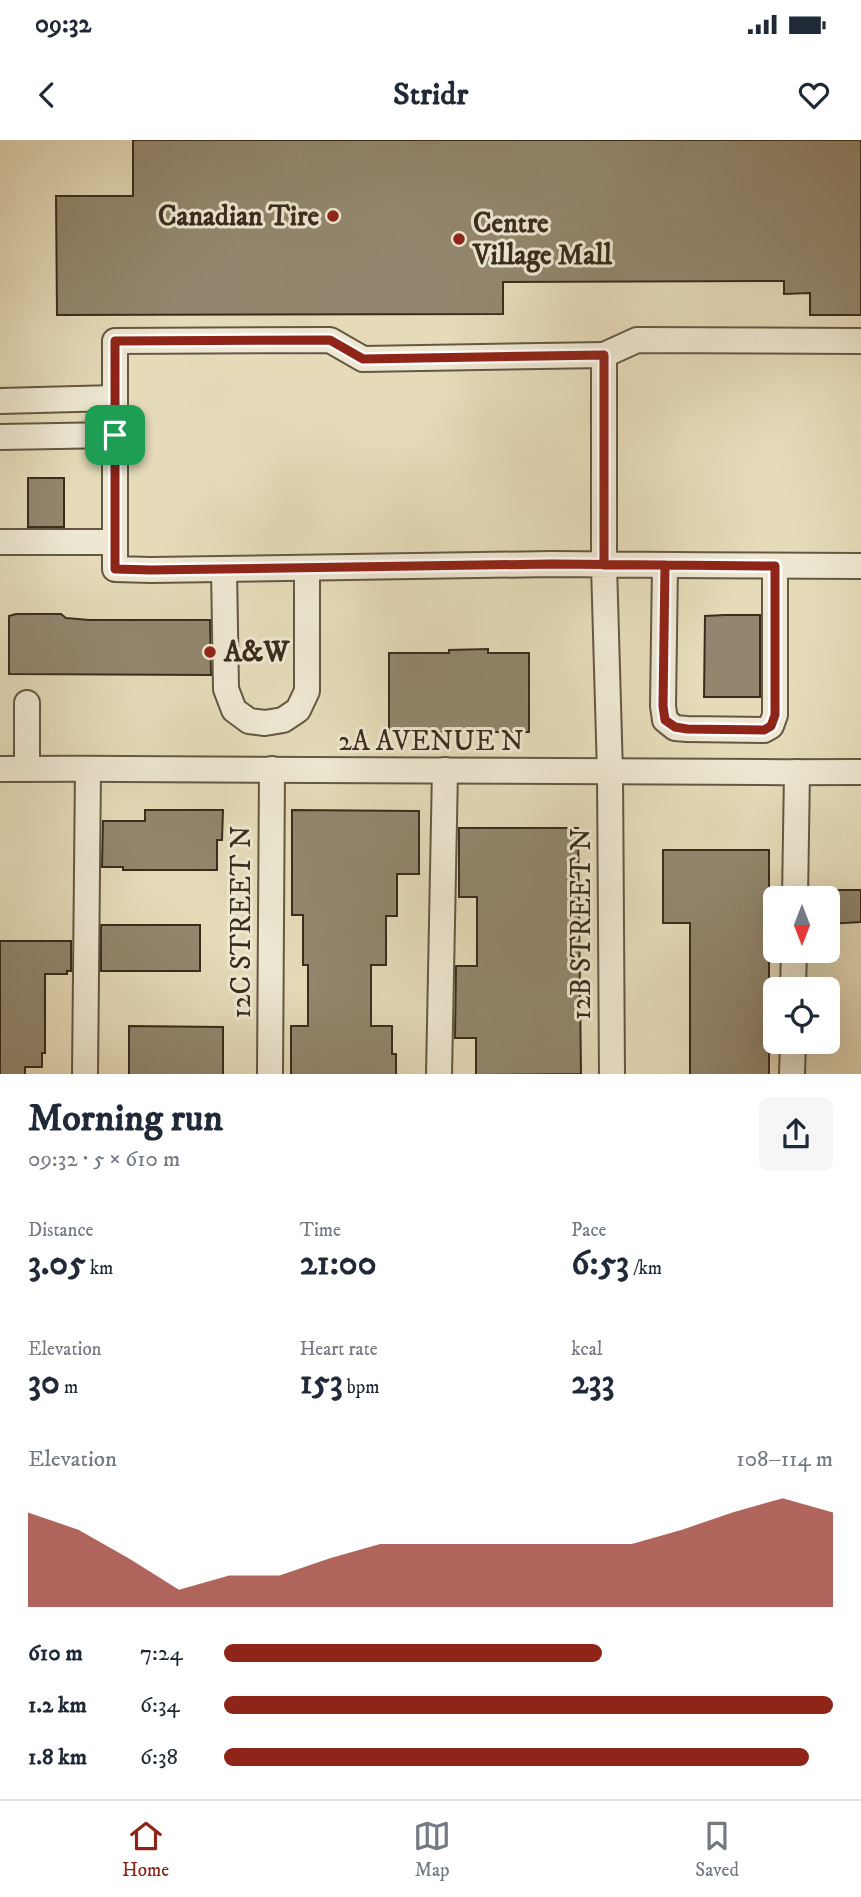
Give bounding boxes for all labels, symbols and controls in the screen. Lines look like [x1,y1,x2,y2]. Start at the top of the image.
text: 09:32 [35,8,91,41]
text: Stridr [393,75,468,115]
icon: back [28,76,66,114]
icon: heart [795,76,833,114]
place label: Canadian Tire [158,199,319,234]
place label: Centre Village Mall [472,206,613,273]
marker: Canadian Tire [325,208,341,224]
marker: Centre Village Mall [451,231,467,247]
pin [85,405,145,465]
icon: arrive [96,416,134,454]
place label: A&W [223,635,290,670]
marker: A&W [202,644,218,660]
street label: 2A AVENUE N [338,724,524,759]
street label: 12C STREET N [224,825,259,1019]
street label: 12B STREET N [564,828,599,1020]
north arrow [763,886,840,962]
map controls [763,886,840,1054]
button: locate [763,977,840,1054]
text: Morning run [28,1095,223,1143]
button: share [759,1097,833,1171]
text: 09:32 · 5 × 610 m [28,1145,180,1174]
text: Distance [28,1219,93,1242]
text: Time [300,1219,341,1242]
text: Pace [571,1219,606,1242]
text: 3.05 [28,1242,86,1286]
text: 21:00 [300,1242,377,1286]
text: 6:53 [571,1242,629,1286]
text: km [86,1257,113,1280]
text: /km [629,1257,662,1280]
text: Elevation [28,1338,102,1361]
text: Heart rate [300,1338,378,1361]
text: kcal [571,1338,603,1361]
text: 30 [28,1361,60,1405]
text: 153 [300,1361,343,1405]
text: 233 [571,1361,615,1405]
text: m [60,1376,78,1399]
text: bpm [343,1376,380,1399]
text: Elevation [28,1445,117,1474]
text: 108–114 m [736,1445,833,1474]
text: 610 m [28,1639,83,1668]
text: 7:24 [140,1639,183,1668]
text: 1.2 km [28,1691,87,1720]
text: 6:34 [140,1691,180,1720]
text: 1.8 km [28,1743,87,1772]
text: 6:38 [140,1743,178,1772]
tab: Home [122,1817,169,1882]
tab: Map [413,1817,451,1882]
tab: Saved [695,1817,739,1882]

